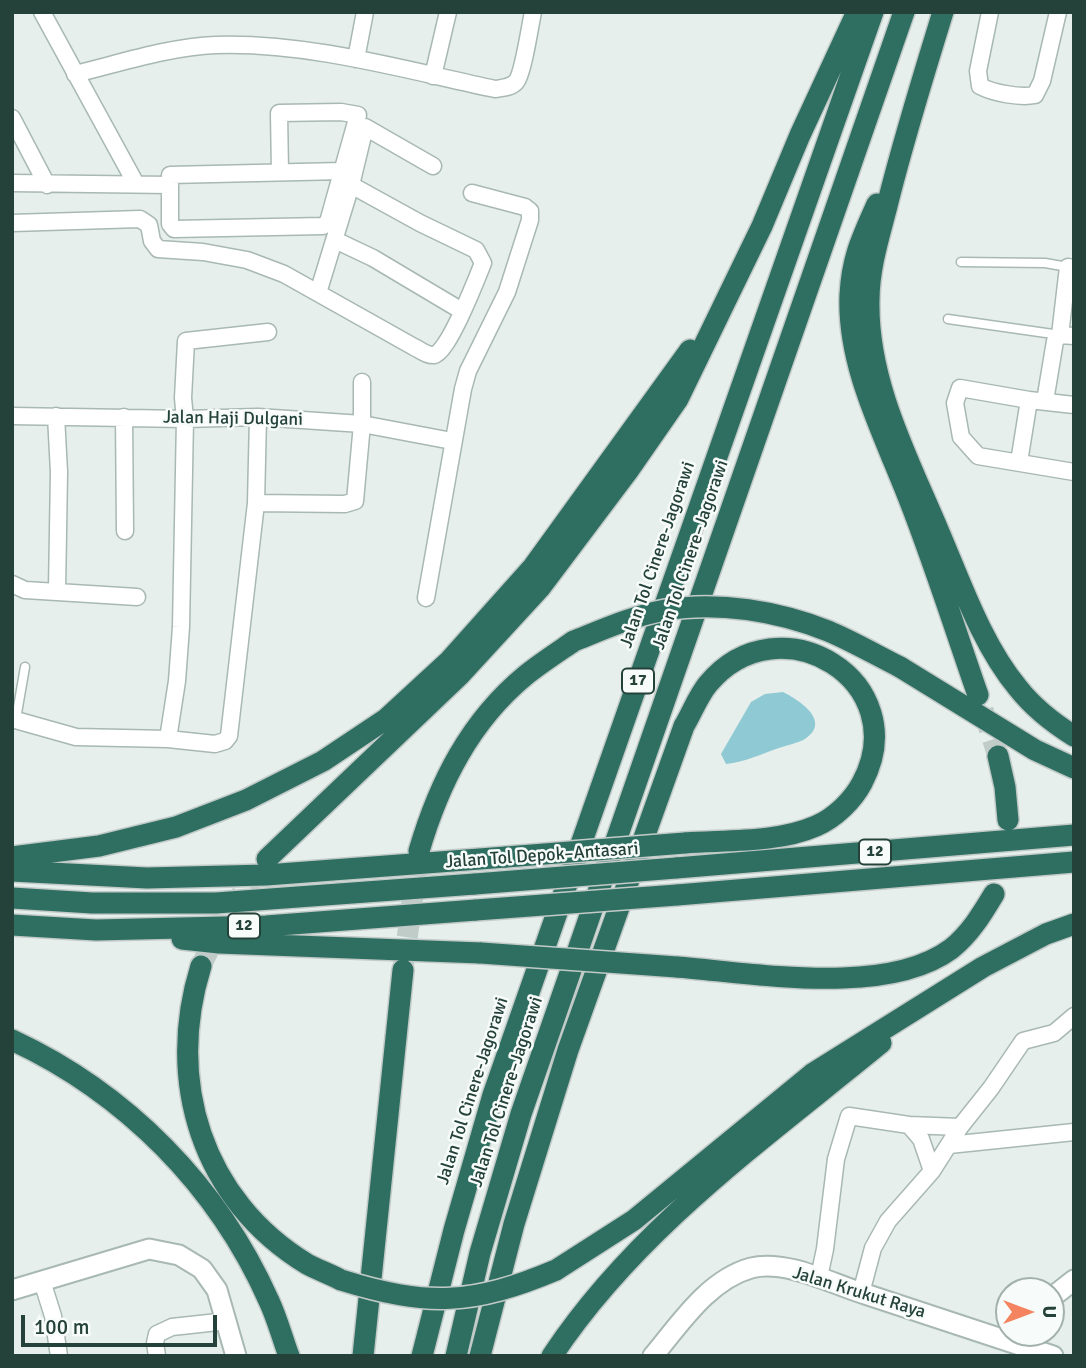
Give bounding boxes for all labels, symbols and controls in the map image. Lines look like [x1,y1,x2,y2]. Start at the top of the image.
street label: Jalan Haji Dulgani [163,407,303,431]
street label: Jalan Tol Cinere–Jagorawi [648,457,734,653]
street label: Jalan Tol Cinere-Jagorawi [616,459,700,651]
road number: 17 [622,668,654,694]
street label: Jalan Tol Depok–Antasari [445,838,639,874]
road number: 12 [859,839,891,864]
road number: 12 [228,914,260,938]
street label: Jalan Tol Cinere–Jagorawi [466,994,548,1190]
street label: Jalan Tol Cinere-Jagorawi [432,995,514,1187]
street label: Jalan Krukut Raya [790,1263,928,1323]
north arrow [995,1277,1065,1347]
scale bar [24,1302,220,1346]
text: U [1037,1306,1061,1318]
text: 100 m [34,1314,89,1340]

